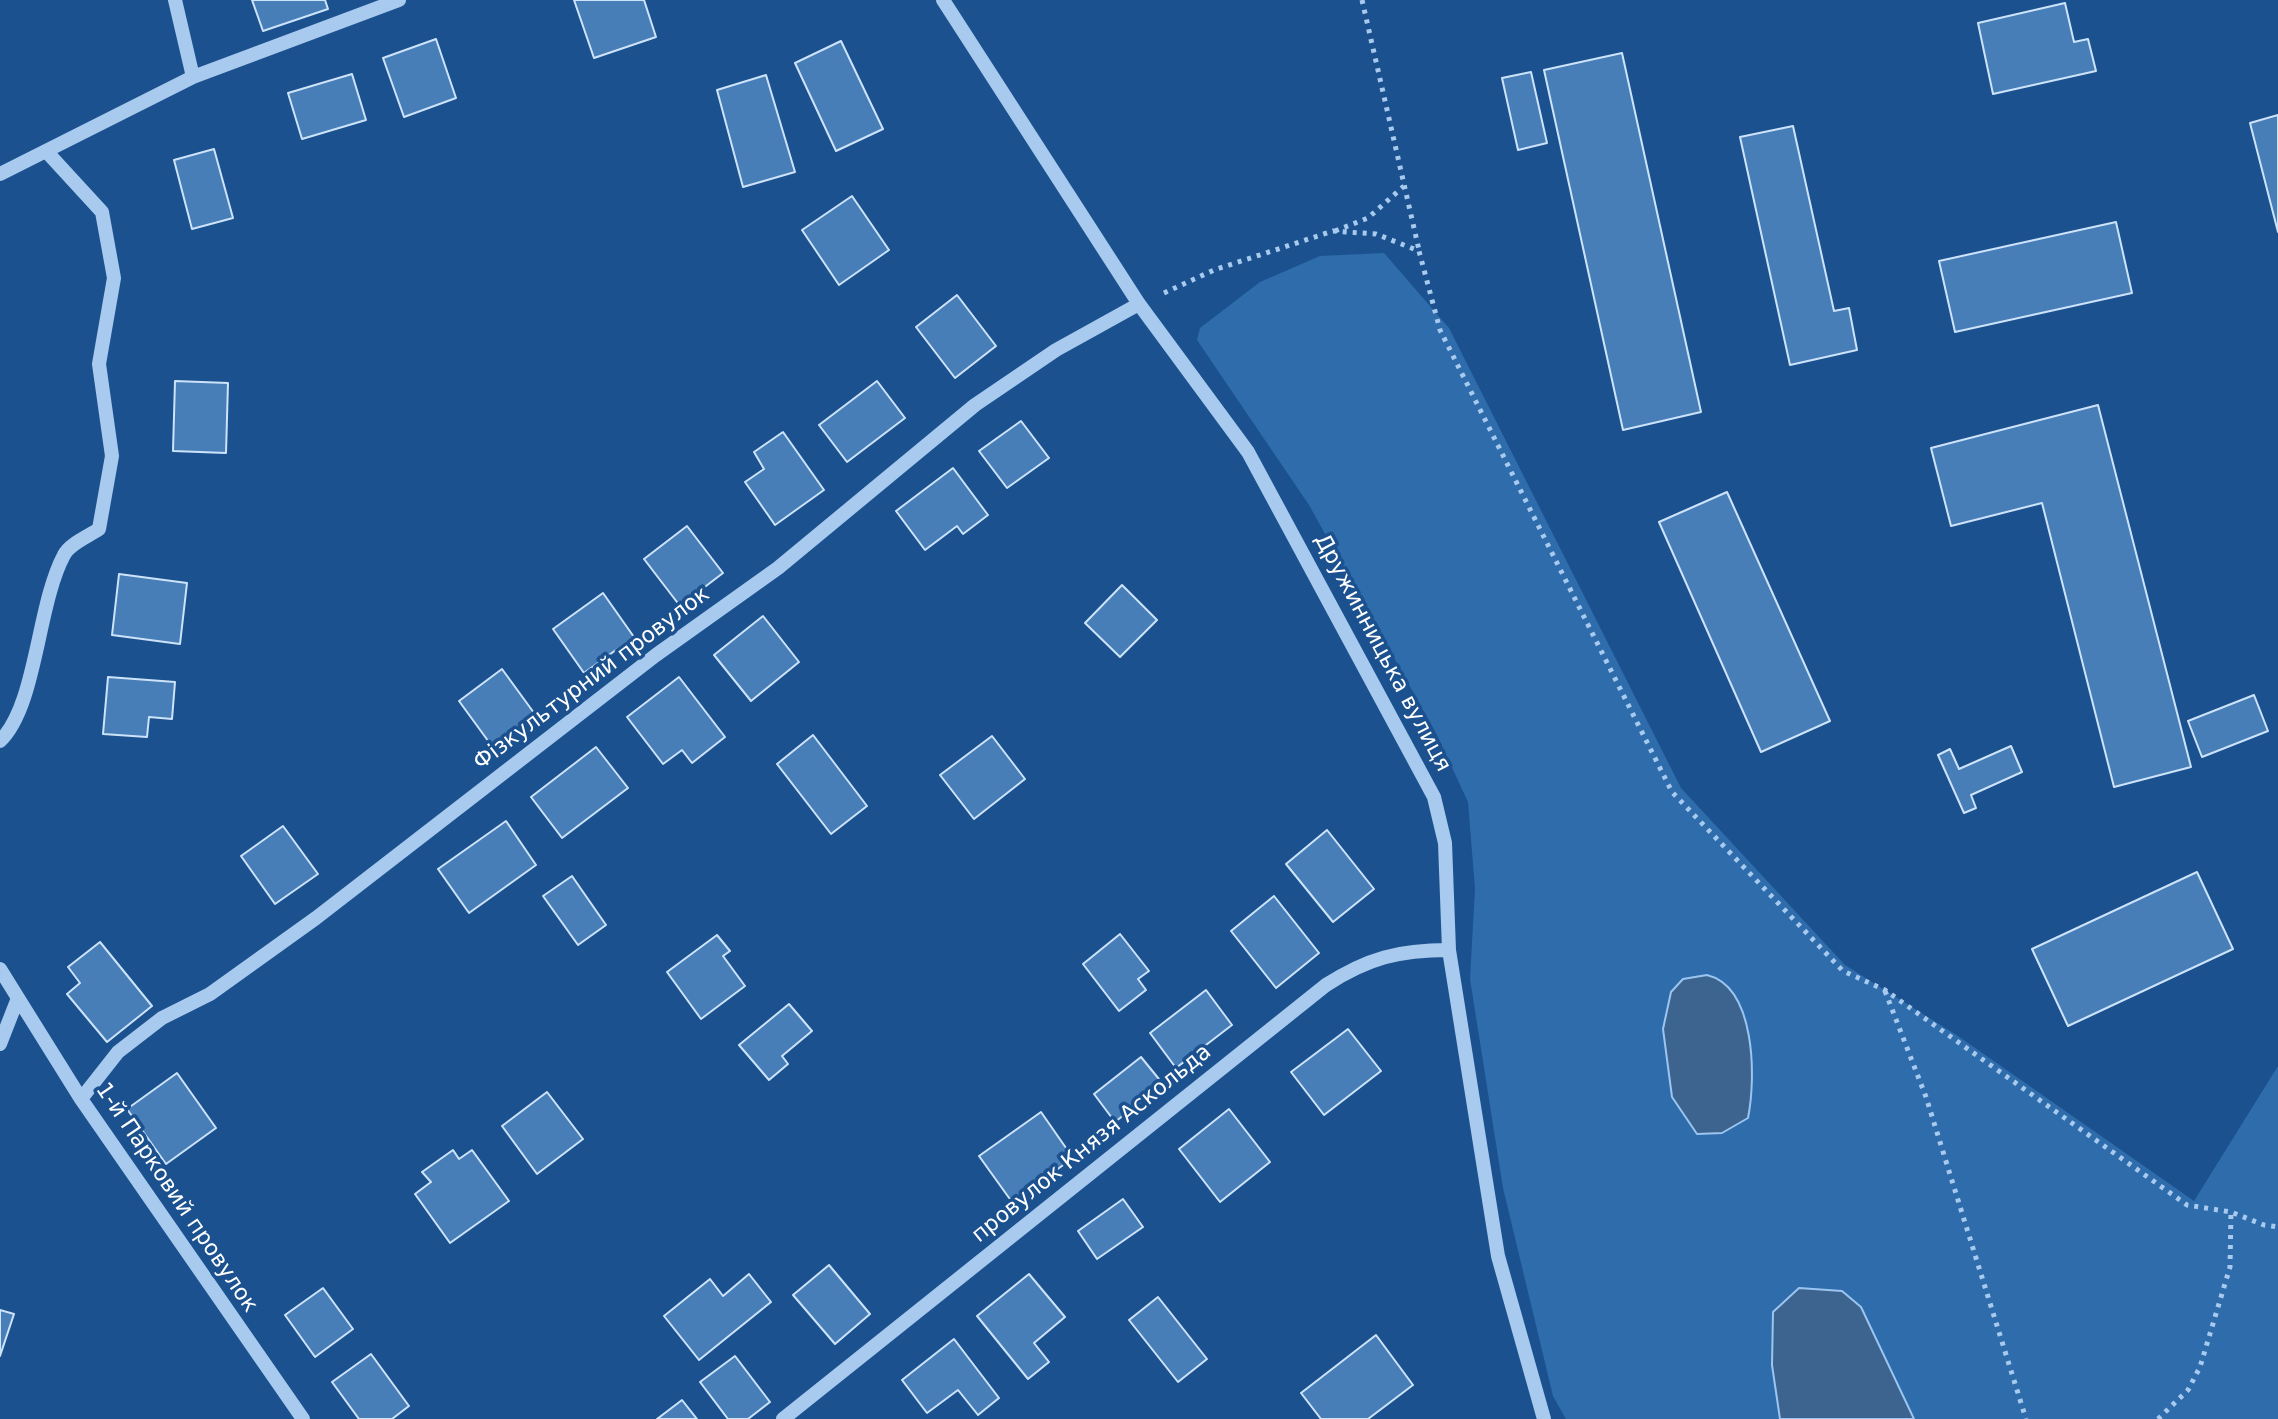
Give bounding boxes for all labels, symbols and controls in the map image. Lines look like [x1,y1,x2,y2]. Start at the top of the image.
street label: Дружинницька вулиця [1308,530,1456,776]
street label: Фізкультурний провулок [469,582,715,776]
street label: провулок Князя Аскольда [967,1039,1217,1249]
street label: 1-й Парковий провулок [89,1078,263,1318]

